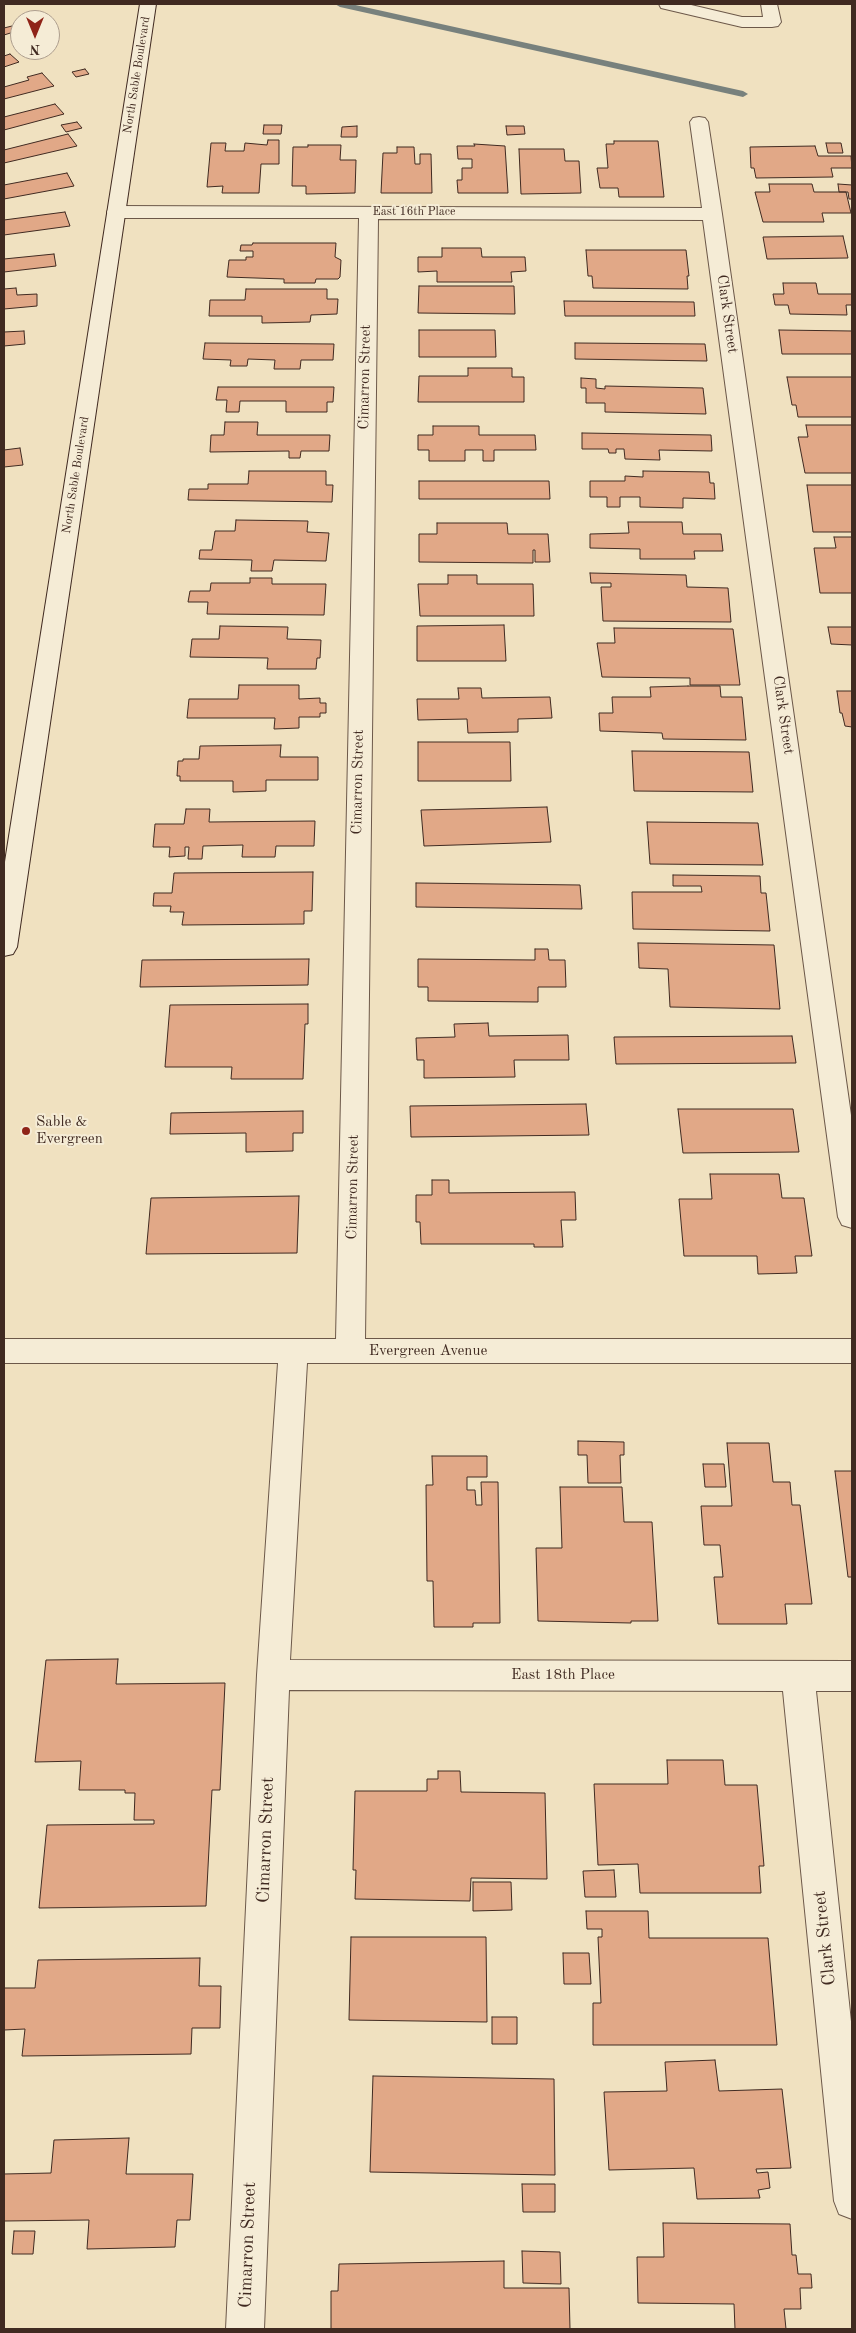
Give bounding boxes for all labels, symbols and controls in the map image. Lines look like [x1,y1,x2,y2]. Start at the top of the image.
north arrow [10,10,60,60]
street label: North Sable Boulevard [121,15,153,135]
text: N [30,42,40,56]
street label: East 16th Place [372,205,456,219]
street label: Clark Street [713,273,741,355]
street label: Cimarron Street [355,324,375,430]
street label: North Sable Boulevard [60,415,92,535]
street label: Clark Street [769,674,797,756]
street label: Cimarron Street [348,729,368,835]
place label: Sable & Evergreen [36,1113,103,1148]
marker: Sable & Evergreen [20,1125,32,1137]
street label: Cimarron Street [343,1134,363,1240]
street label: Evergreen Avenue [369,1342,487,1360]
street label: East 18th Place [511,1666,615,1684]
street label: Cimarron Street [253,1777,279,1903]
street label: Clark Street [809,1889,841,1987]
street label: Cimarron Street [235,2182,261,2308]

